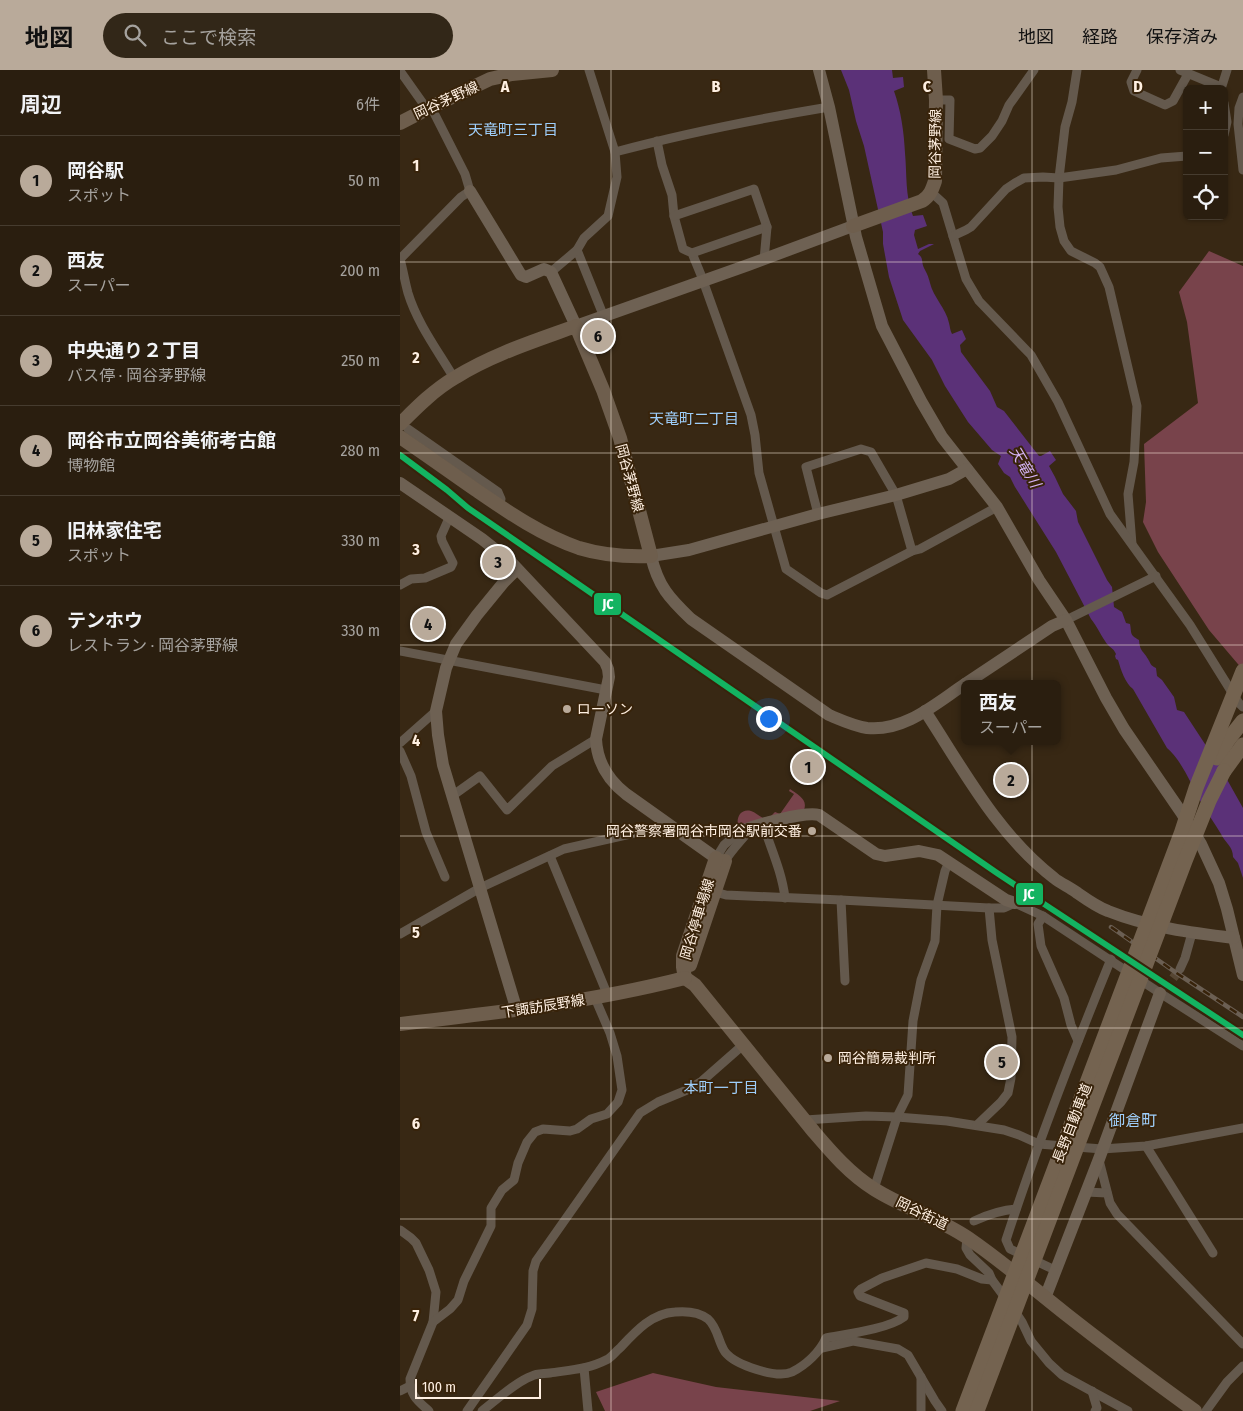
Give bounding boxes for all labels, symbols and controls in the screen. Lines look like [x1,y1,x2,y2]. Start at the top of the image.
search box [103,13,453,58]
icon: search [121,21,149,49]
text: 地図 [25,24,73,52]
text: ここで検索 [161,26,256,49]
text: 地図 [1018,26,1054,48]
text: 経路 [1082,26,1118,48]
text: 保存済み [1146,26,1218,48]
text: A [500,77,510,96]
text: B [712,77,721,96]
text: C [923,77,932,96]
text: D [1133,77,1143,96]
street label: 岡谷茅野線 [411,78,482,123]
map controls [1183,85,1228,220]
button: + [1183,85,1228,130]
text: 周辺 [20,92,62,118]
text: 6件 [356,95,380,114]
street label: 岡谷茅野線 [926,109,945,179]
district label: 天竜町三丁目 [468,121,558,139]
button: − [1183,130,1228,175]
text: 1 [413,156,419,175]
text: 岡谷駅 [67,159,124,182]
text: 1 [33,171,39,190]
text: 50 m [348,171,380,190]
button: locate [1183,175,1228,220]
text: スポット [67,186,131,205]
text: 西友 [67,249,105,272]
text: 2 [32,261,40,280]
text: 200 m [340,261,380,280]
text: スーパー [67,276,131,295]
pin: 6 [582,317,614,355]
text: 中央通り２丁目 [67,339,200,362]
text: 2 [411,348,420,367]
text: 3 [32,351,40,370]
text: 250 m [341,351,380,370]
text: バス停 · 岡谷茅野線 [67,366,206,385]
district label: 天竜町二丁目 [649,410,739,428]
text: 岡谷市立岡谷美術考古館 [67,429,276,452]
text: 4 [32,441,40,460]
text: 280 m [341,441,380,460]
street label: 岡谷茅野線 [612,442,647,514]
water label: 天竜川 [1006,443,1045,493]
text: 博物館 [67,456,115,475]
text: 旧林家住宅 [67,519,162,542]
text: 5 [32,531,40,550]
text: 330 m [341,531,380,550]
text: 3 [411,540,420,559]
pin: 3 [482,543,514,581]
text: スポット [67,546,131,565]
line badge: JC [593,592,622,616]
text: JC [601,596,614,613]
pin: 4 [412,605,444,643]
text: テンホウ [67,609,143,632]
text: 6 [32,621,40,640]
text: 330 m [341,621,380,640]
text: レストラン · 岡谷茅野線 [67,636,238,655]
popup [961,680,1061,745]
text: 西友 [979,691,1017,714]
place label: ローソン [577,701,633,718]
marker: ローソン [561,703,573,715]
your location [756,706,782,732]
text: スーパー [979,718,1043,737]
text: 4 [412,731,420,750]
pin: 1 [792,748,824,786]
pin: 2 [995,761,1027,799]
place label: 岡谷警察署岡谷市岡谷駅前交番 [606,823,802,840]
marker: 岡谷警察署岡谷市岡谷駅前交番 [806,825,818,837]
street label: 岡谷停車場線 [677,876,718,962]
line badge: JC [1015,882,1044,906]
text: JC [1022,886,1035,903]
text: 5 [412,923,420,942]
street label: 下諏訪辰野線 [500,992,586,1021]
pin: 5 [986,1043,1018,1081]
place label: 岡谷簡易裁判所 [838,1050,936,1067]
marker: 岡谷簡易裁判所 [822,1052,834,1064]
district label: 本町一丁目 [683,1079,759,1097]
street label: 長野自動車道 [1049,1081,1095,1165]
district label: 御倉町 [1109,1111,1157,1130]
text: 6 [412,1114,420,1133]
street label: 岡谷街道 [893,1194,951,1233]
text: 7 [413,1306,420,1325]
scale bar [415,1376,541,1399]
text: 100 m [422,1379,456,1396]

